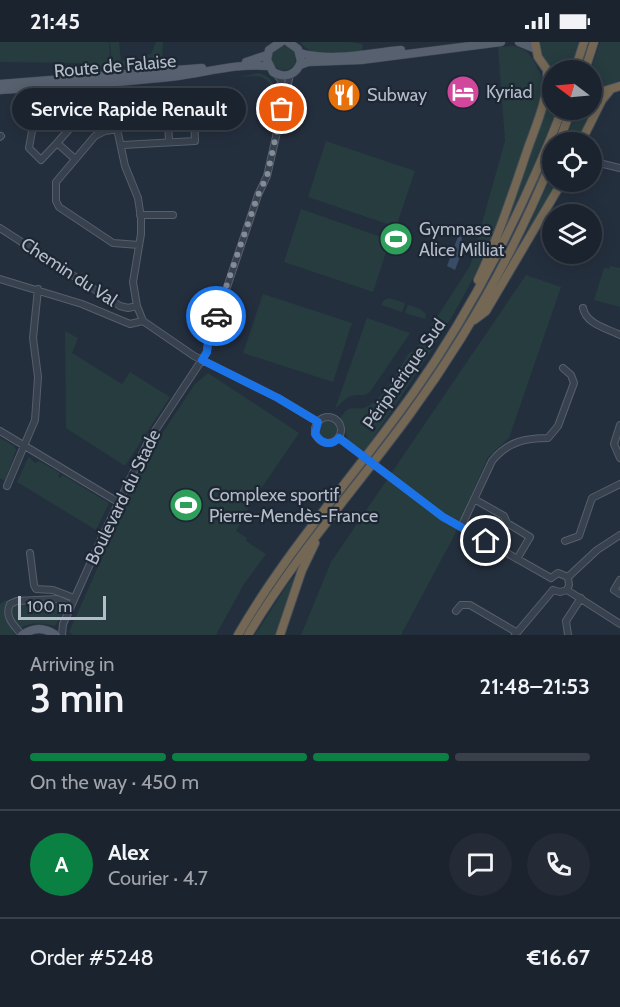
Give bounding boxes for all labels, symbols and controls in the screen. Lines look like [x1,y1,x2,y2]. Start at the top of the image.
text: 21:45 [30,8,80,35]
street label: Route de Falaise [53,50,177,82]
north arrow [542,60,602,120]
map controls [542,60,602,264]
hotel icon: Kyriad [445,74,481,110]
restaurant icon: Subway [326,77,362,113]
place label: Kyriad [486,81,532,103]
pin [256,83,307,134]
place label: Subway [367,84,427,106]
callout: Service Rapide Renault [12,88,246,130]
icon: bag [265,92,298,125]
text: Service Rapide Renault [31,97,227,121]
button: locate [542,132,602,192]
button: layers [542,204,602,264]
place label: Gymnase Alice Milliat [419,218,504,261]
sports icon: Gymnase Alice Milliat [378,221,414,257]
street label: Chemin du Val [17,233,122,312]
courier [186,286,246,346]
icon: car [200,300,233,333]
street label: Périphérique Sud [358,315,450,433]
street label: Boulevard du Stade [81,426,165,568]
place label: Complexe sportif Pierre-Mendès-France [209,484,378,527]
sports icon: Complexe sportif Pierre-Mendès-France [168,487,204,523]
pin [460,515,511,566]
icon: home [469,524,502,557]
scale bar [18,593,106,620]
text: 100 m [27,597,72,616]
text: Arriving in [30,652,114,676]
text: 21:48–21:53 [480,673,590,700]
text: 3 min [30,674,124,722]
text: On the way · 450 m [30,770,199,794]
button: chat [449,833,512,896]
button: phone [527,833,590,896]
text: Alex [108,839,149,866]
text: A [55,851,68,878]
text: Courier · 4.7 [108,866,208,890]
text: Order #5248 [30,944,154,971]
text: €16.67 [527,944,590,971]

